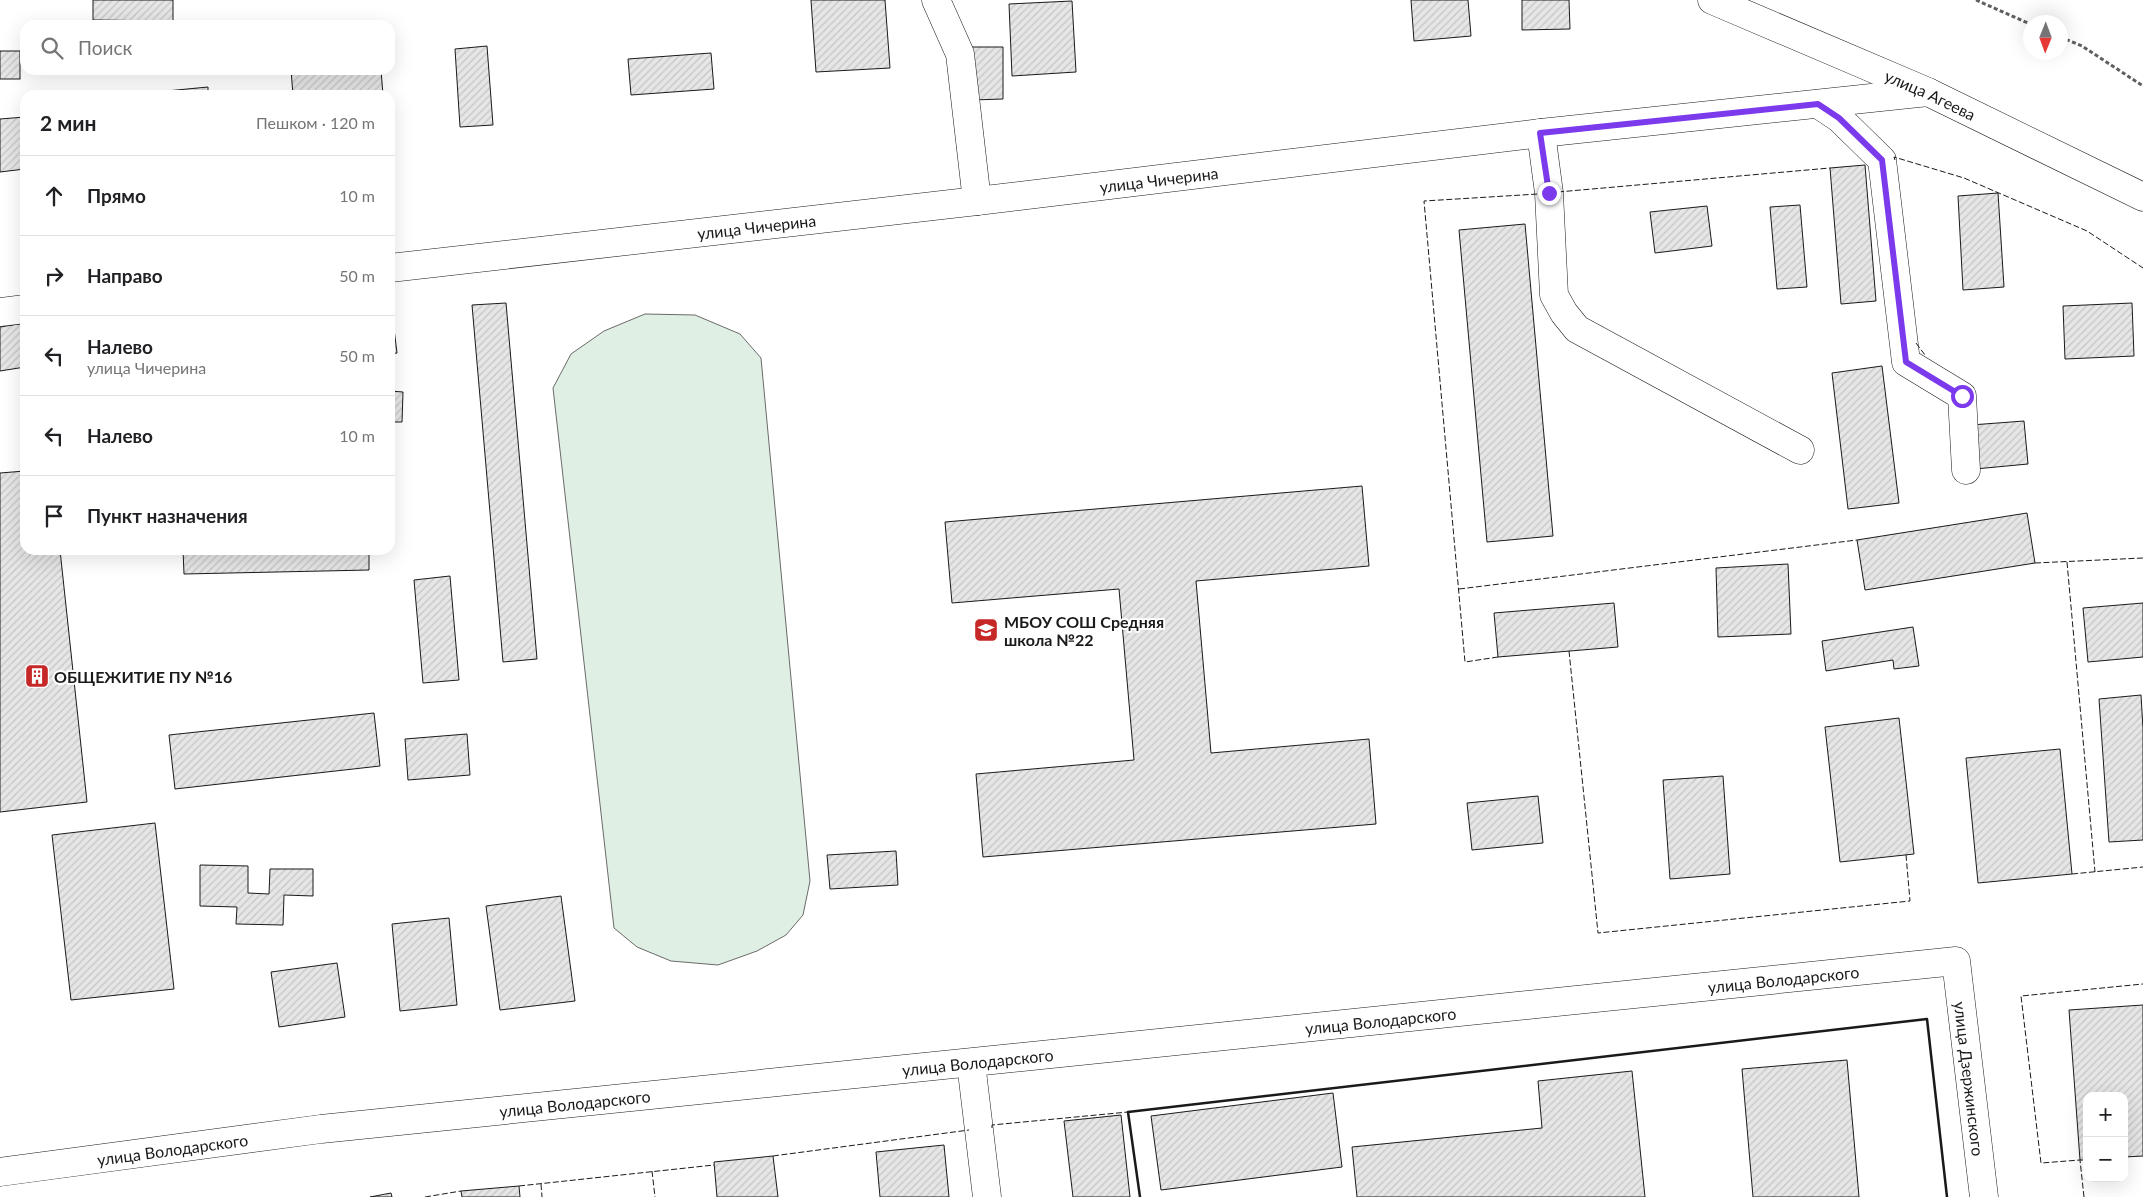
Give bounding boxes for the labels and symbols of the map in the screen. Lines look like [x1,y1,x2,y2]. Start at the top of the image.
north arrow [2023,15,2068,60]
street label: улица Агеева [1882,65,1979,123]
street label: улица Чичерина [1098,162,1219,196]
route end [1538,182,1561,205]
street label: улица Чичерина [696,210,817,242]
route start [1951,385,1974,408]
place label: МБОУ СОШ Средняя школа №22 [1004,612,1164,649]
school or university icon: МБОУ СОШ Средняя школа №22 [973,617,999,643]
building icon: ОБЩЕЖИТИЕ ПУ №16 [24,663,50,689]
place label: ОБЩЕЖИТИЕ ПУ №16 [54,667,232,686]
street label: улица Володарского [1707,962,1860,996]
street label: улица Дзержинского [1951,1000,1989,1157]
street label: улица Володарского [1304,1003,1457,1037]
street label: улица Володарского [901,1044,1054,1079]
street label: улица Володарского [498,1086,651,1120]
street label: улица Володарского [96,1129,249,1168]

